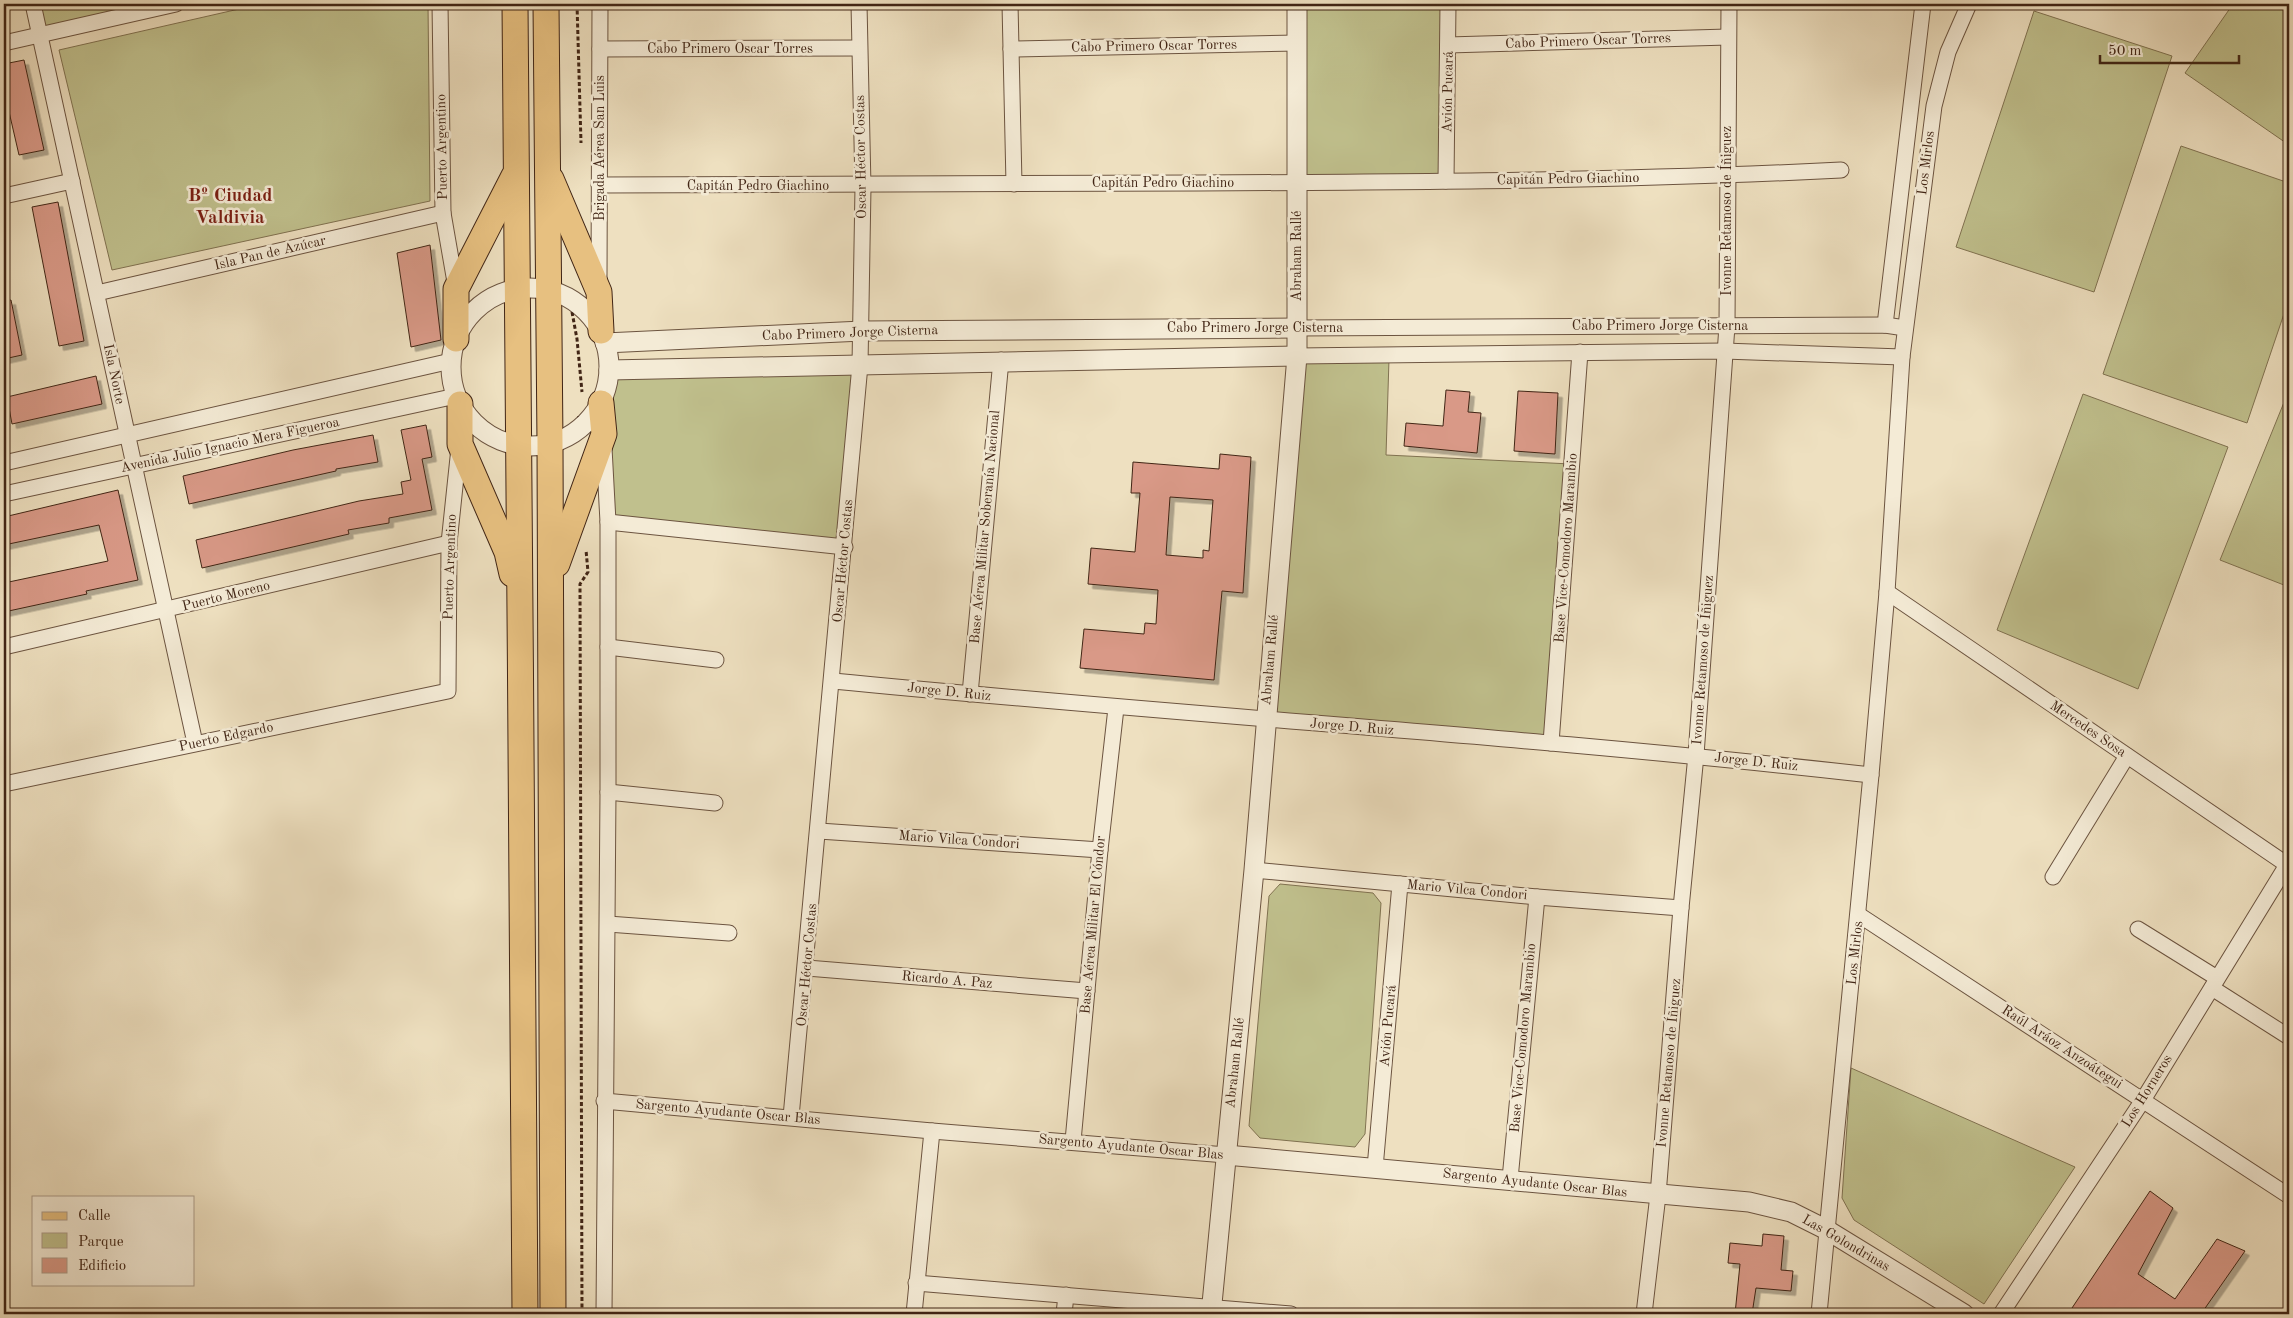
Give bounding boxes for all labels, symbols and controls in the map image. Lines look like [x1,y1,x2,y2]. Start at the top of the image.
street label: Cabo Primero Oscar Torres [1505,31,1671,51]
scale bar [2100,32,2239,64]
street label: Cabo Primero Oscar Torres [1071,38,1237,54]
street label: Cabo Primero Oscar Torres [647,42,813,56]
text: 50 m [2108,44,2142,59]
street label: Avión Pucará [1440,51,1456,133]
street label: Brigada Aérea San Luis [593,75,607,221]
street label: Puerto Argentino [434,94,450,200]
street label: Oscar Héctor Costas [853,95,869,219]
street label: Ivonne Retamoso de Íñiguez [1717,126,1734,296]
street label: Los Mirlos [1915,130,1937,196]
street label: Capitán Pedro Giachino [1497,171,1639,187]
street label: Capitán Pedro Giachino [1092,176,1234,190]
street label: Capitán Pedro Giachino [687,179,829,193]
district label: Bº Ciudad Valdivia [188,187,272,228]
street label: Abraham Rallé [1290,210,1304,302]
street label: Isla Pan de Azúcar [213,233,327,273]
street label: Cabo Primero Jorge Cisterna [1572,319,1748,333]
street label: Cabo Primero Jorge Cisterna [1167,321,1343,335]
street label: Cabo Primero Jorge Cisterna [762,323,939,343]
street label: Isla Norte [101,343,127,405]
street label: Base Aérea Militar Soberanía Nacional [968,409,1002,644]
street label: Avenida Julio Ignacio Mera Figueroa [119,415,341,475]
street label: Base Vice-Comodoro Marambio [1552,453,1580,643]
street label: Oscar Héctor Costas [831,499,855,623]
street label: Puerto Argentino [441,514,459,620]
street label: Ivonne Retamoso de Íñiguez [1687,574,1716,745]
street label: Puerto Moreno [180,578,272,614]
street label: Abraham Rallé [1259,614,1281,706]
street label: Jorge D. Ruiz [906,681,992,703]
street label: Mercedes Sosa [2047,698,2129,760]
street label: Jorge D. Ruiz [1309,716,1395,738]
street label: Puerto Edgardo [177,720,275,754]
street label: Jorge D. Ruiz [1713,751,1799,773]
street label: Mario Vilca Condori [898,829,1020,851]
street label: Base Aérea Militar El Cóndor [1078,835,1108,1015]
street label: Mario Vilca Condori [1406,878,1528,902]
street label: Oscar Héctor Costas [795,903,819,1027]
street label: Los Mirlos [1845,920,1865,986]
street label: Base Vice-Comodoro Marambio [1508,943,1538,1133]
street label: Ricardo A. Paz [901,969,993,991]
street label: Ivonne Retamoso de Íñiguez [1652,977,1683,1148]
street label: Avión Pucará [1377,984,1399,1068]
street label: Raúl Aráoz Anzoátegui [1999,1003,2125,1091]
street label: Abraham Rallé [1223,1017,1247,1109]
street label: Los Horneros [2119,1052,2175,1130]
street label: Sargento Ayudante Oscar Blas [635,1097,821,1127]
street label: Sargento Ayudante Oscar Blas [1038,1132,1224,1162]
street label: Sargento Ayudante Oscar Blas [1442,1166,1628,1200]
legend [32,1196,195,1286]
text: Calle [78,1209,111,1224]
street label: Las Golondrinas [1800,1212,1892,1274]
text: Parque [78,1235,124,1250]
text: Edificio [78,1259,126,1274]

